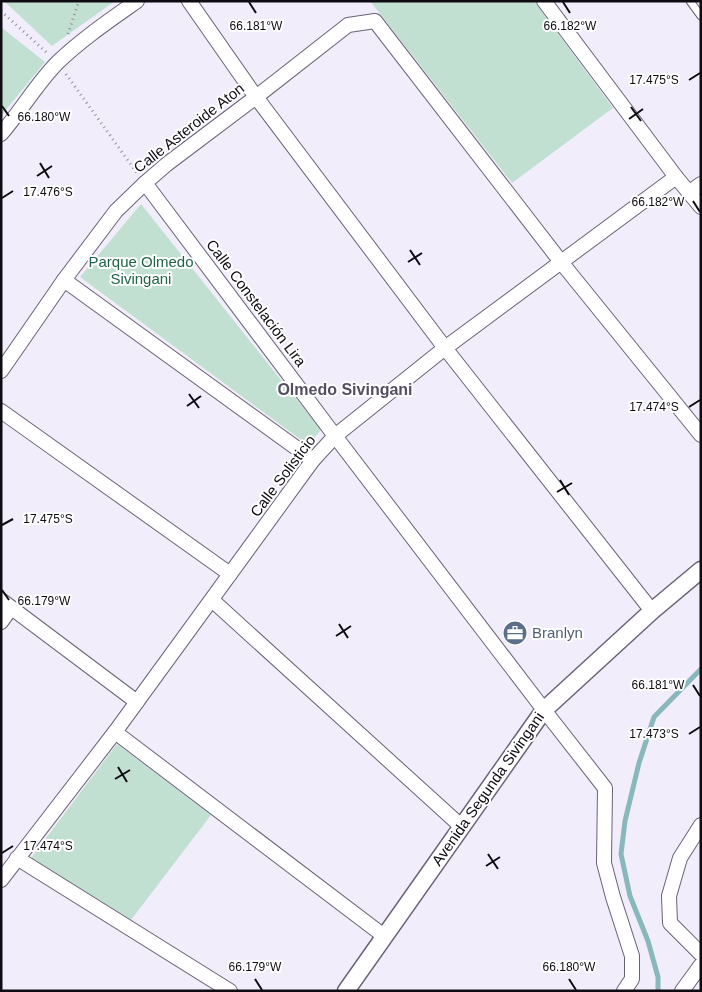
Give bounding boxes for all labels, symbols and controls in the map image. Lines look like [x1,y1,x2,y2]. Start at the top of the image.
text: 66.181°W [230,19,283,33]
text: 66.182°W [544,19,597,33]
text: 17.475°S [629,73,679,87]
street label: Calle Asteroide Aton [130,79,247,176]
text: 66.180°W [18,110,71,124]
text: 17.476°S [23,185,73,199]
text: 66.182°W [632,195,685,209]
street label: Calle Constelación Lira [203,236,310,370]
park label: Parque Olmedo Sivingani [88,253,194,287]
district label: Olmedo Sivingani [277,381,413,398]
text: 17.474°S [629,400,679,414]
street label: Calle Solisticio [246,432,319,520]
text: 17.475°S [23,512,73,526]
text: 66.179°W [18,594,71,608]
office icon: Branlyn [502,620,528,646]
place label: Branlyn [532,624,583,641]
text: 66.181°W [632,678,685,692]
street label: Avenida Segunda Sivingani [428,709,547,869]
text: 17.473°S [629,727,679,741]
text: 17.474°S [23,839,73,853]
text: 66.179°W [229,960,282,974]
text: 66.180°W [543,960,596,974]

